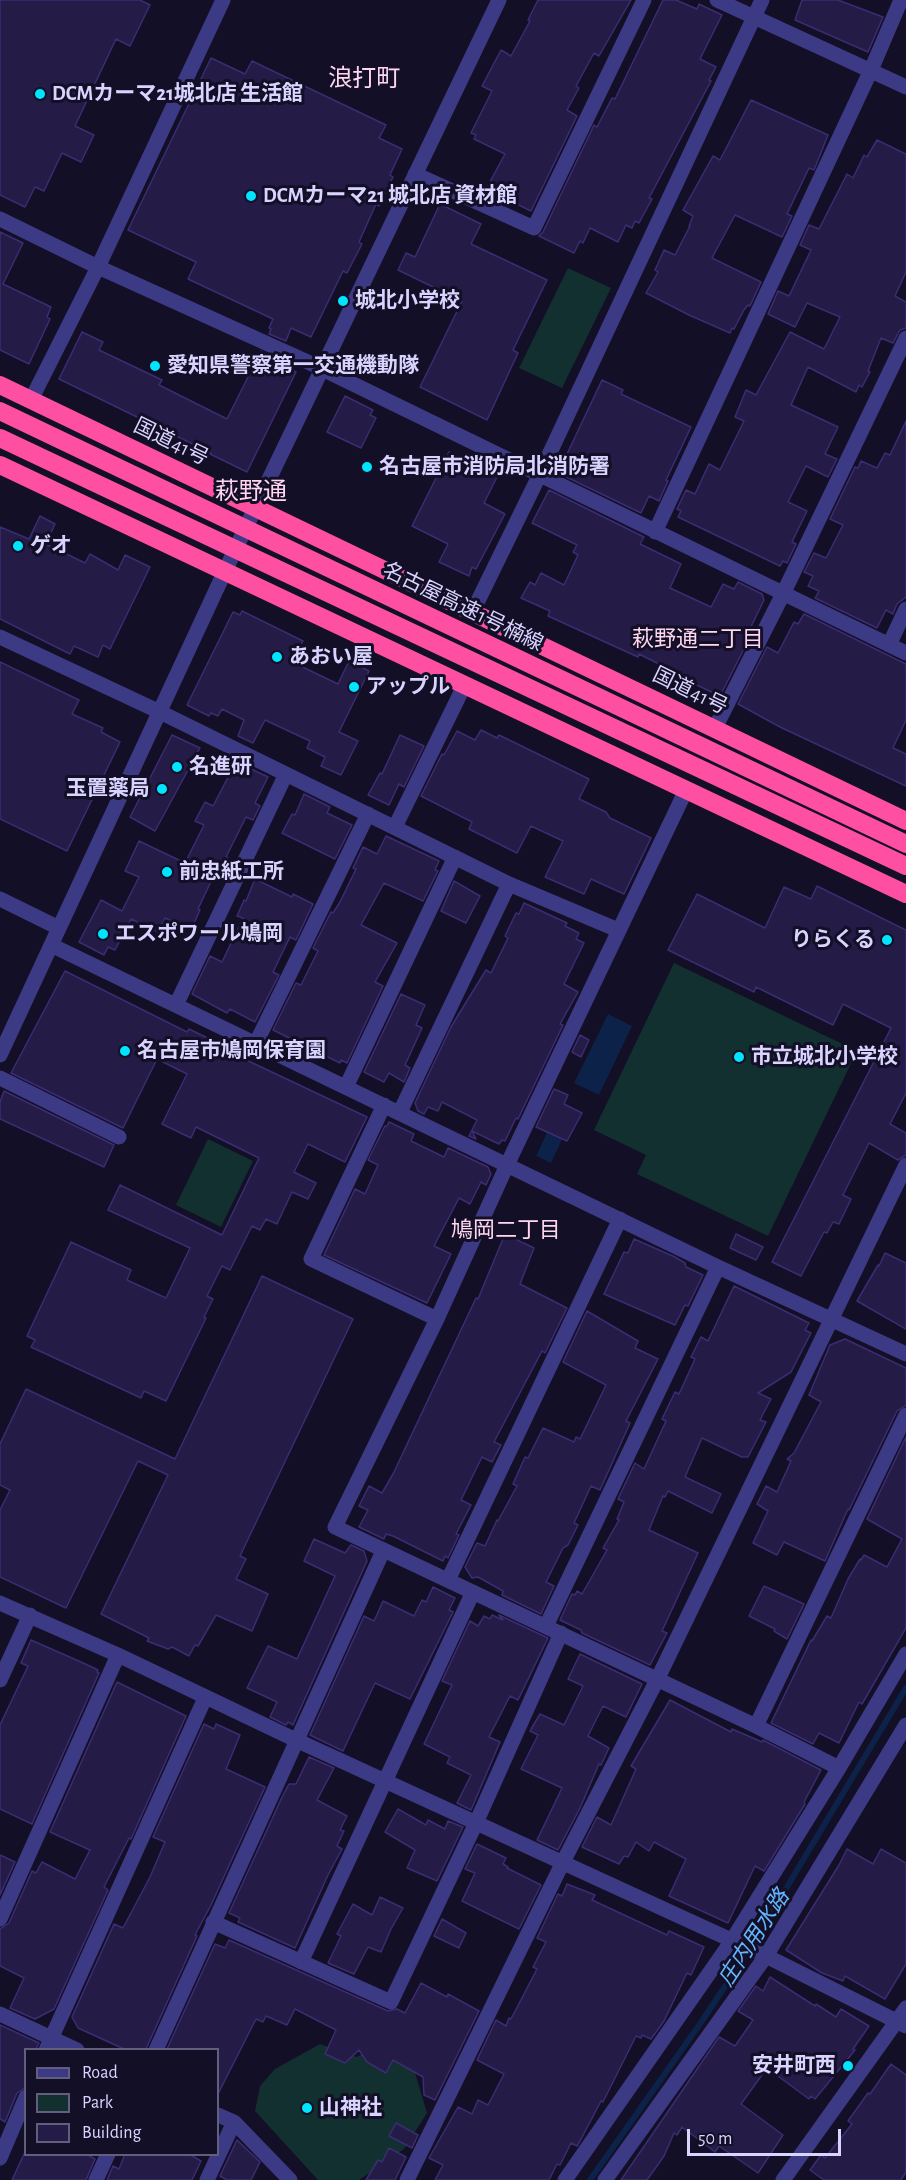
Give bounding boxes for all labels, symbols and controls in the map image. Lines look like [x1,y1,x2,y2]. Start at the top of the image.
district label: 浪打町 [328,65,400,93]
place label: DCMカーマ21城北店 生活館 [52,81,303,107]
marker: DCMカーマ21城北店 生活館 [33,87,47,101]
place label: DCMカーマ21 城北店 資材館 [263,183,517,209]
marker: DCMカーマ21 城北店 資材館 [244,189,258,203]
place label: 城北小学校 [355,288,460,314]
marker: 城北小学校 [336,294,350,308]
place label: 愛知県警察第一交通機動隊 [167,353,419,379]
marker: 愛知県警察第一交通機動隊 [148,359,162,373]
street label: 国道41号 [129,413,213,471]
place label: 名古屋市消防局北消防署 [379,454,610,480]
marker: 名古屋市消防局北消防署 [360,460,374,474]
district label: 萩野通 [215,478,287,506]
place label: ゲオ [30,533,72,559]
marker: ゲオ [11,539,25,553]
street label: 名古屋高速1号楠線 [379,557,547,657]
district label: 萩野通二丁目 [632,626,764,652]
place label: あおい屋 [289,644,373,670]
marker: あおい屋 [270,650,284,664]
street label: 国道41号 [648,662,732,720]
place label: アップル [366,674,450,700]
marker: アップル [347,680,361,694]
place label: 名進研 [189,754,252,780]
marker: 名進研 [170,760,184,774]
place label: 玉置薬局 [66,776,150,802]
marker: 玉置薬局 [155,782,169,796]
place label: 前忠紙工所 [179,859,284,885]
marker: 前忠紙工所 [160,865,174,879]
place label: エスポワール鳩岡 [115,921,283,947]
marker: エスポワール鳩岡 [96,927,110,941]
place label: りらくる [791,927,875,953]
marker: りらくる [880,933,894,947]
place label: 名古屋市鳩岡保育園 [137,1038,326,1064]
marker: 名古屋市鳩岡保育園 [118,1044,132,1058]
place label: 市立城北小学校 [751,1044,898,1070]
marker: 市立城北小学校 [732,1050,746,1064]
district label: 鳩岡二丁目 [451,1217,561,1243]
water label: 庄内用水路 [713,1885,795,1991]
legend [24,2048,219,2156]
place label: 安井町西 [752,2053,836,2079]
marker: 安井町西 [841,2059,855,2073]
text: Road [82,2064,118,2082]
text: Park [82,2094,113,2112]
place label: 山神社 [319,2095,382,2121]
marker: 山神社 [300,2101,314,2115]
scale bar [690,2117,844,2155]
text: Building [82,2124,141,2142]
text: 50 m [698,2130,732,2148]

